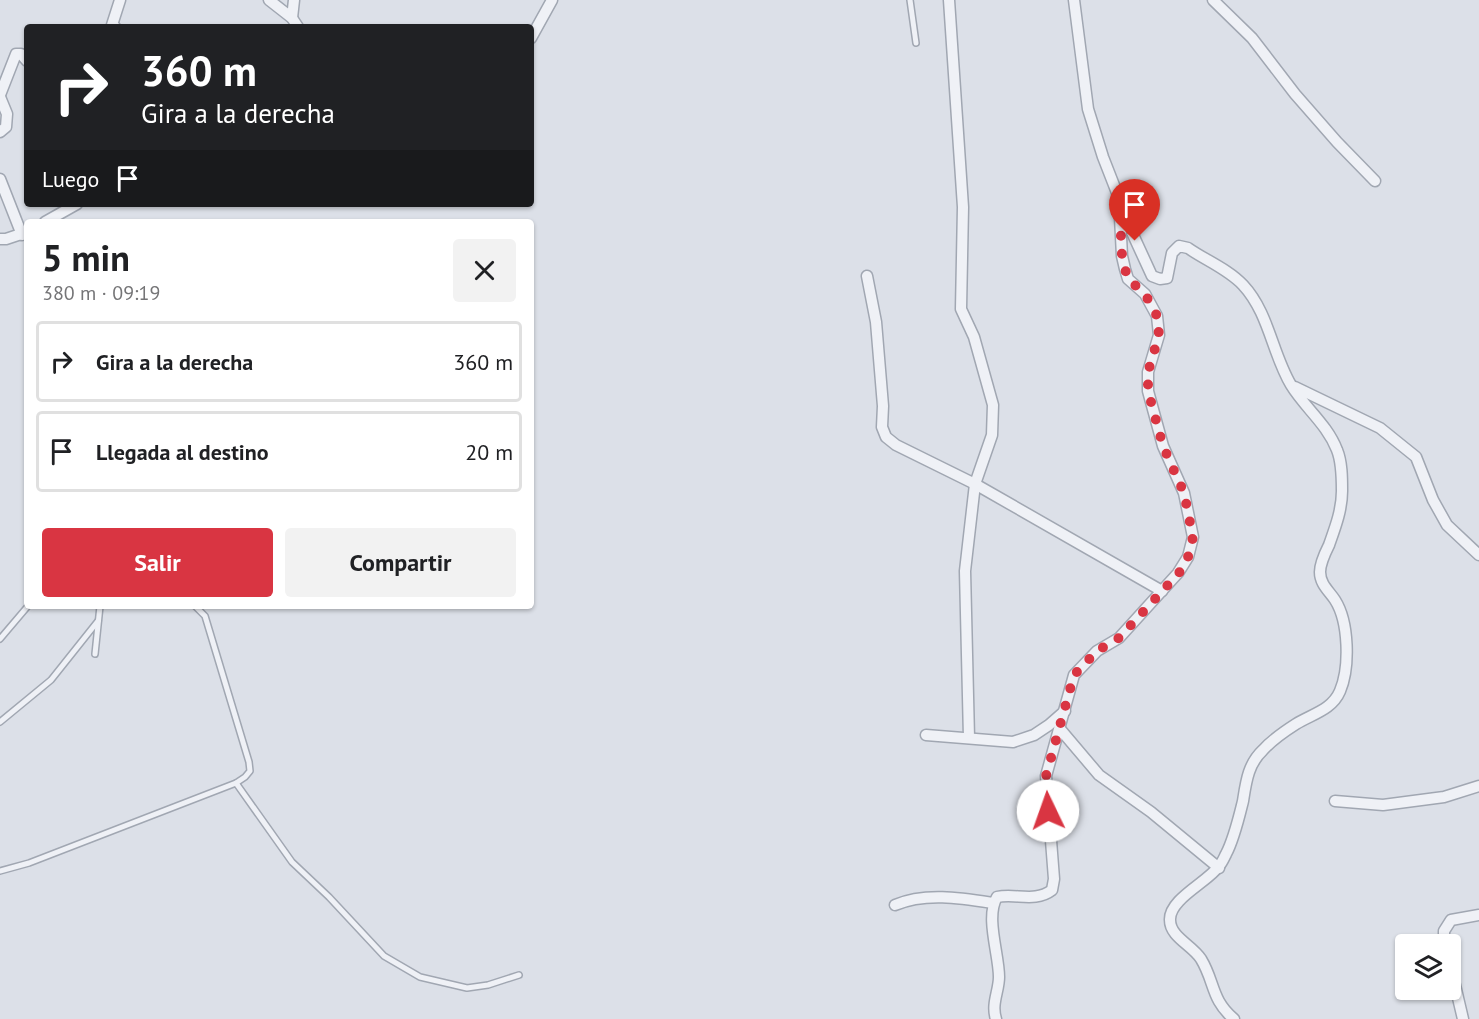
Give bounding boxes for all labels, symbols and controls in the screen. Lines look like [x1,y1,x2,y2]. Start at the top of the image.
text: 360 m [141,43,257,98]
icon: right [42,48,120,126]
text: Gira a la derecha [141,96,335,130]
icon: arrive [111,162,144,195]
text: Luego [42,165,99,193]
pin [1109,179,1160,241]
icon: arrive [1118,188,1151,221]
text: 5 min [42,234,130,281]
button: close [453,239,516,302]
text: 380 m · 09:19 [42,280,160,306]
icon: right [45,345,78,378]
text: Gira a la derecha [96,348,253,376]
text: 360 m [453,348,513,376]
icon: arrive [45,435,78,468]
text: Llegada al destino [96,438,269,466]
text: 20 m [465,438,513,466]
button: Salir [42,528,273,597]
button: Compartir [285,528,516,597]
position arrow [1016,779,1080,843]
map controls [1395,934,1461,1000]
button: layers [1395,934,1461,1000]

